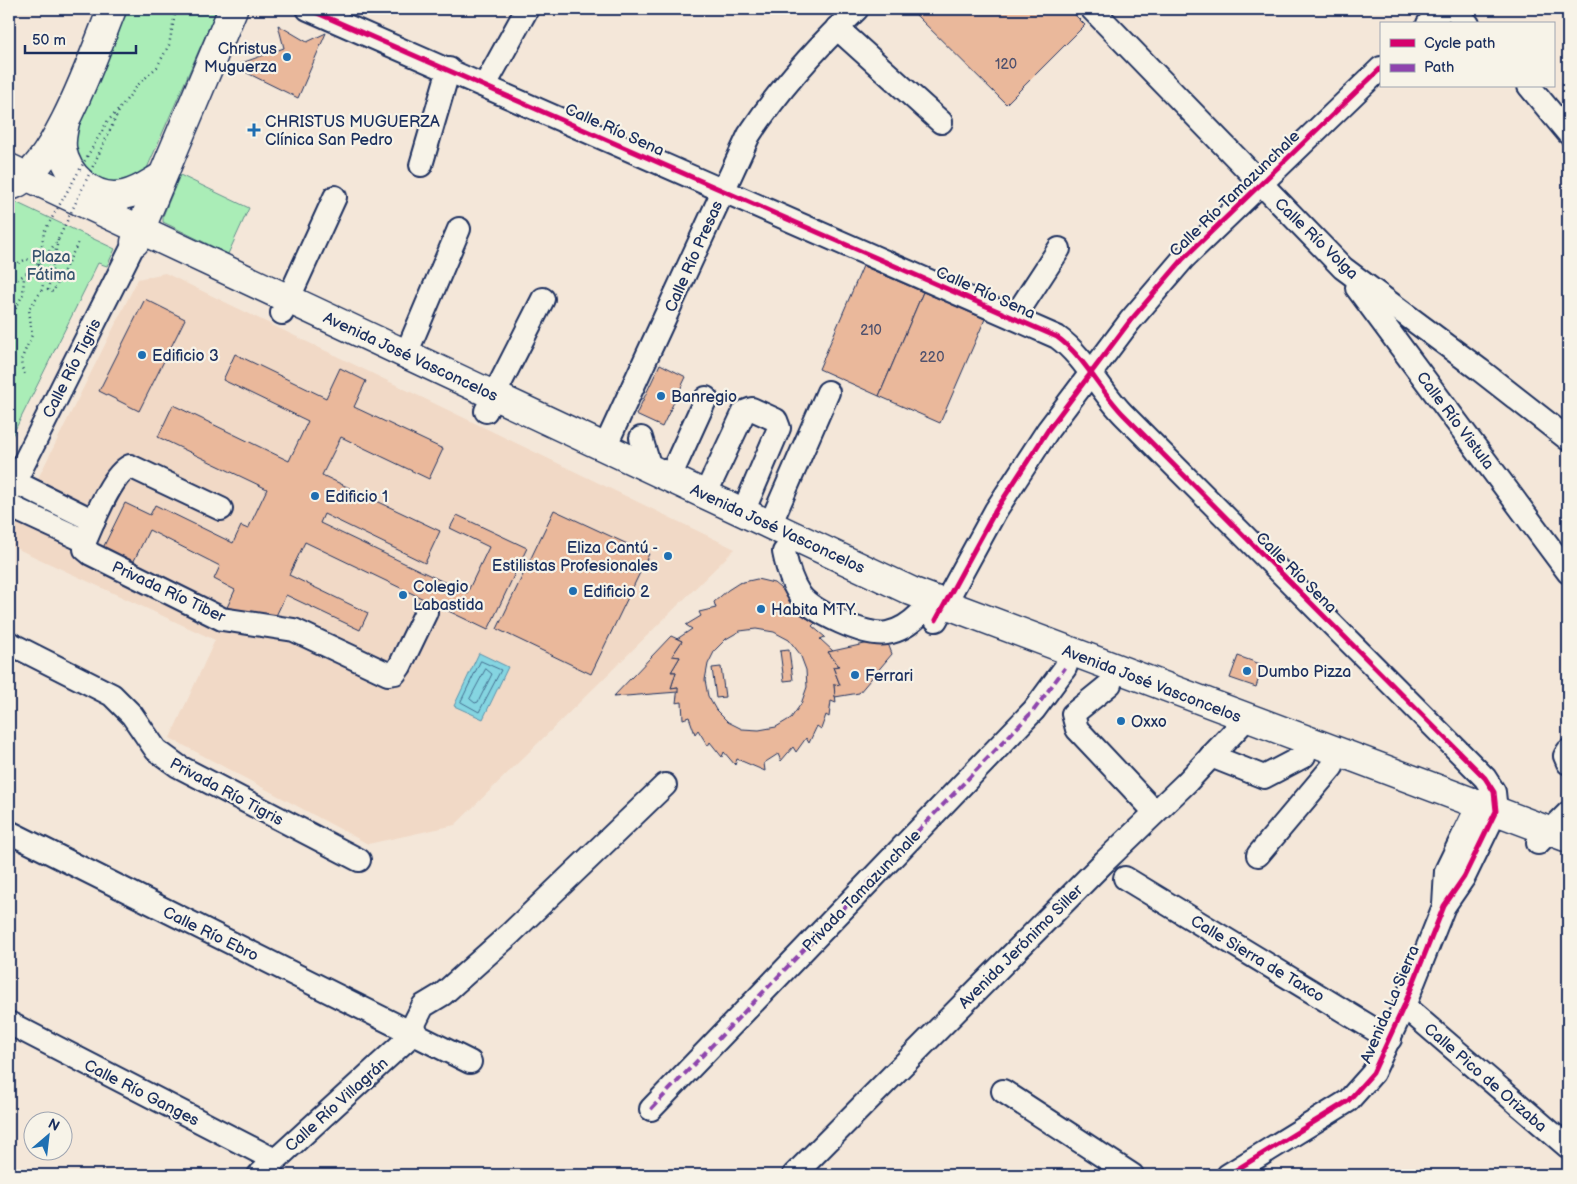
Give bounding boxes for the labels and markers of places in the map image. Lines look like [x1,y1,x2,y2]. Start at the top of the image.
place label: Christus Muguerza [204,40,277,77]
marker: Christus Muguerza [281,51,293,63]
place label: CHRISTUS MUGUERZA Clínica San Pedro [265,113,440,150]
marker: CHRISTUS MUGUERZA Clínica San Pedro [247,123,261,137]
place label: Edificio 3 [152,347,219,366]
marker: Edificio 3 [136,349,148,361]
place label: Banregio [671,388,737,407]
marker: Banregio [655,390,667,402]
place label: Edificio 1 [325,488,388,507]
marker: Edificio 1 [309,490,321,502]
place label: Eliza Cantú - Estilistas Profesionales [492,539,658,576]
marker: Eliza Cantú - Estilistas Profesionales [662,550,674,562]
place label: Colegio Labastida [413,578,484,615]
place label: Edificio 2 [583,583,650,602]
marker: Edificio 2 [567,585,579,597]
marker: Colegio Labastida [397,589,409,601]
place label: Habita MTY. [771,601,856,620]
marker: Habita MTY. [755,603,767,615]
place label: Dumbo Pizza [1257,663,1351,682]
marker: Dumbo Pizza [1241,665,1253,677]
place label: Ferrari [865,667,913,686]
marker: Ferrari [849,669,861,681]
place label: Oxxo [1131,713,1167,732]
marker: Oxxo [1115,715,1127,727]

